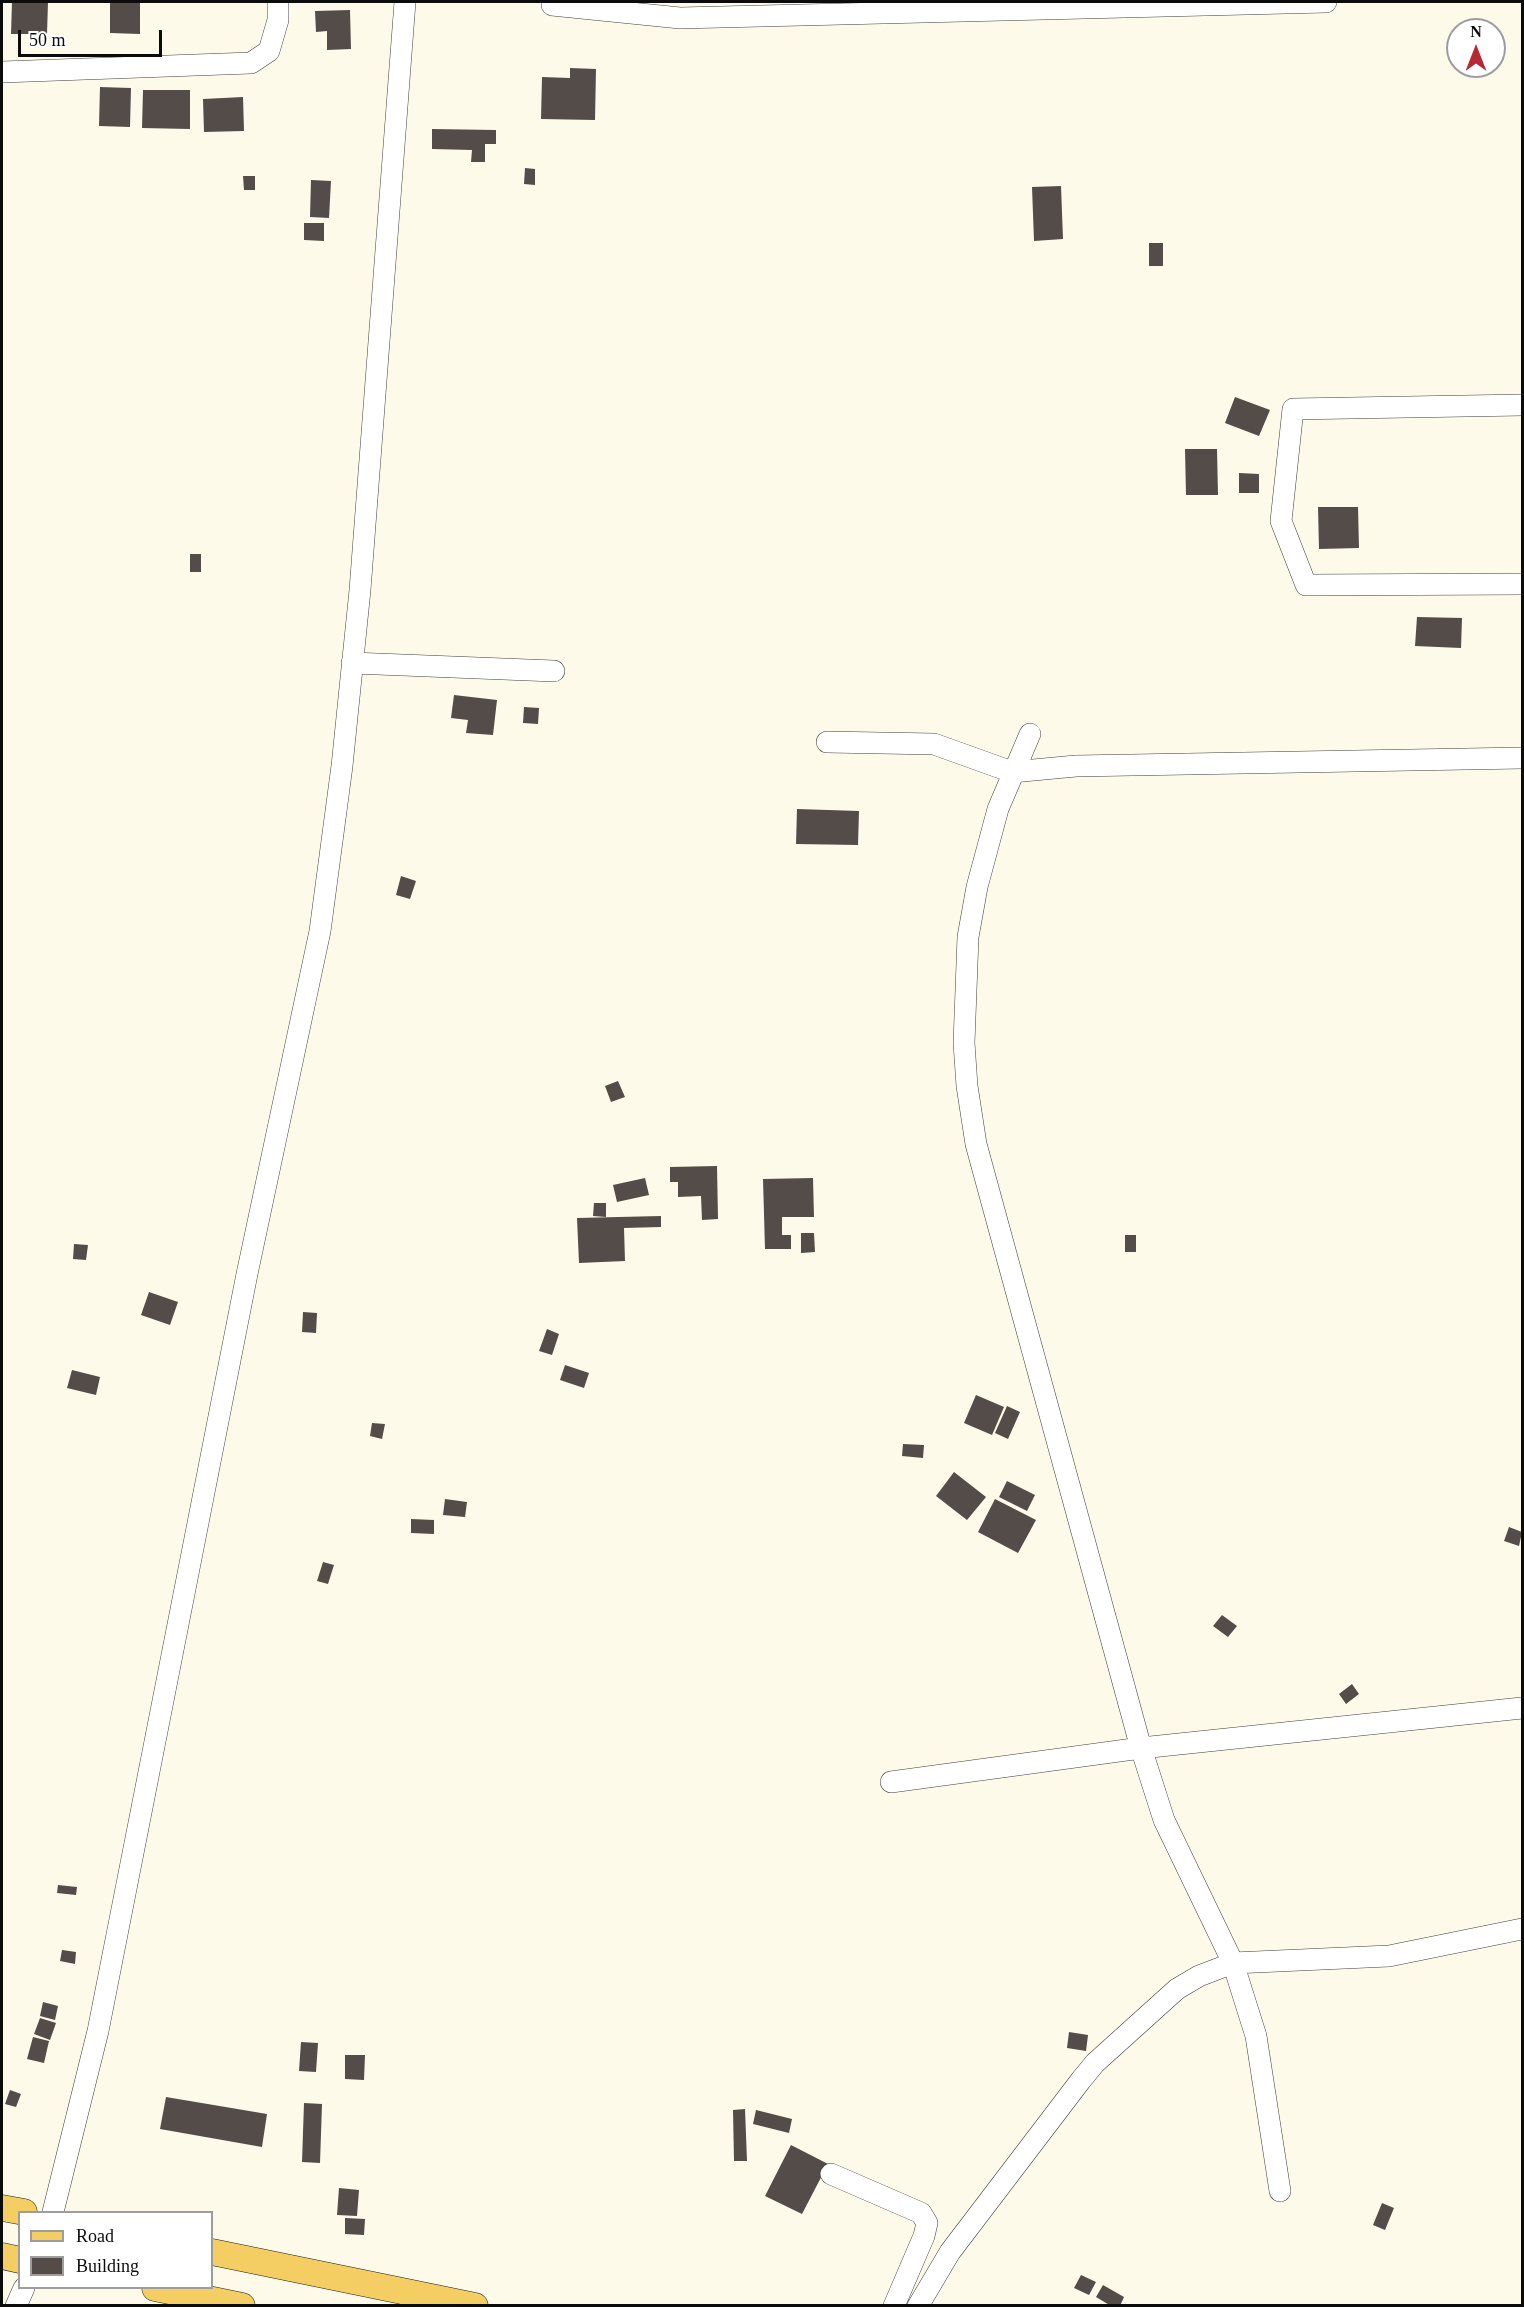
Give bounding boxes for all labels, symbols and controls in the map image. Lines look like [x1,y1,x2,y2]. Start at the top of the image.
scale bar [21,18,165,56]
north arrow [1446,18,1506,78]
text: N [1470,23,1482,40]
text: 50 m [29,30,66,50]
legend [18,2211,213,2289]
text: Road [76,2226,114,2246]
text: Building [76,2256,139,2276]

